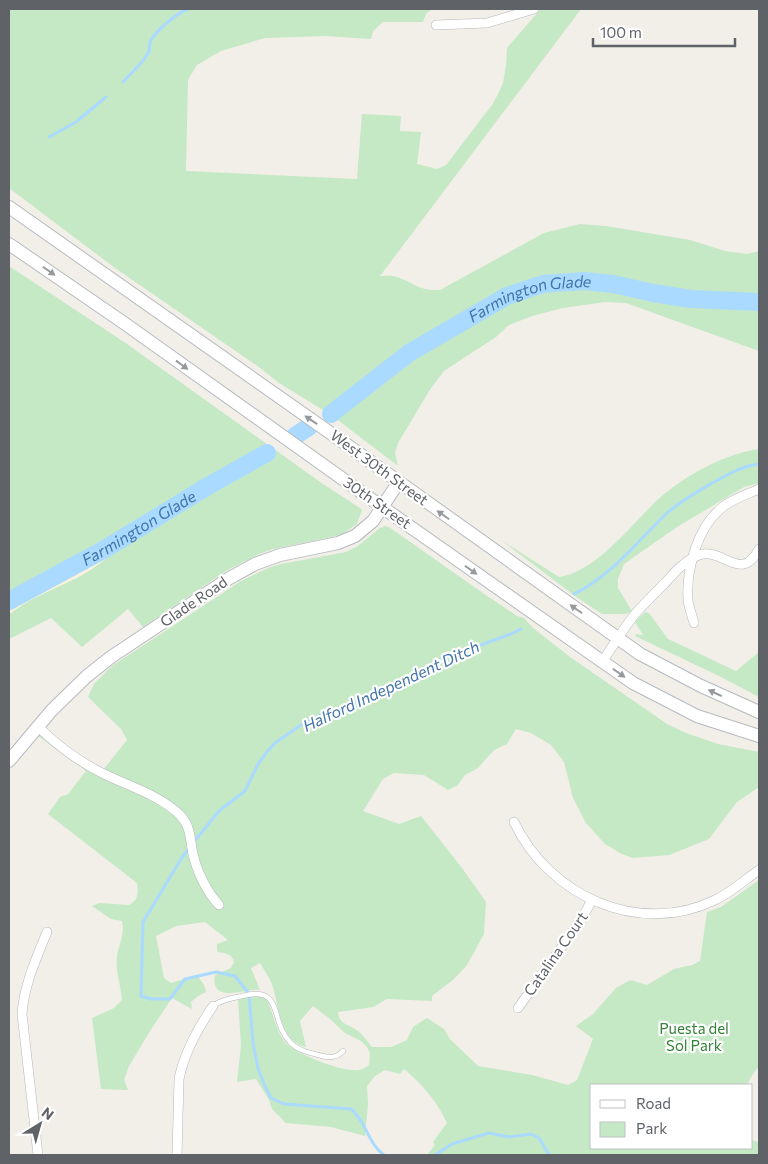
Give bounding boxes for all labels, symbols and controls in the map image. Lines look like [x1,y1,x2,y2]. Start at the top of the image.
scale bar [593,15,736,47]
text: 100 m [600,23,642,41]
one-way arrow [42,266,56,276]
water label: Farmington Glade [465,271,593,326]
one-way arrow [175,360,189,370]
one-way arrow [305,415,318,425]
street label: West 30th Street [327,427,431,509]
street label: 30th Street [340,473,414,533]
water label: Farmington Glade [78,486,199,569]
one-way arrow [437,510,450,520]
one-way arrow [465,565,478,575]
street label: Glade Road [156,572,230,630]
one-way arrow [570,603,583,614]
water label: Halford Independent Ditch [299,636,482,735]
one-way arrow [612,668,626,678]
one-way arrow [707,688,722,697]
street label: Catalina Court [519,908,591,999]
park label: Puesta del Sol Park [659,1019,729,1054]
legend [590,1084,753,1149]
text: Road [636,1094,671,1112]
north arrow [15,1099,65,1149]
text: N [39,1103,57,1123]
text: Park [636,1119,667,1137]

